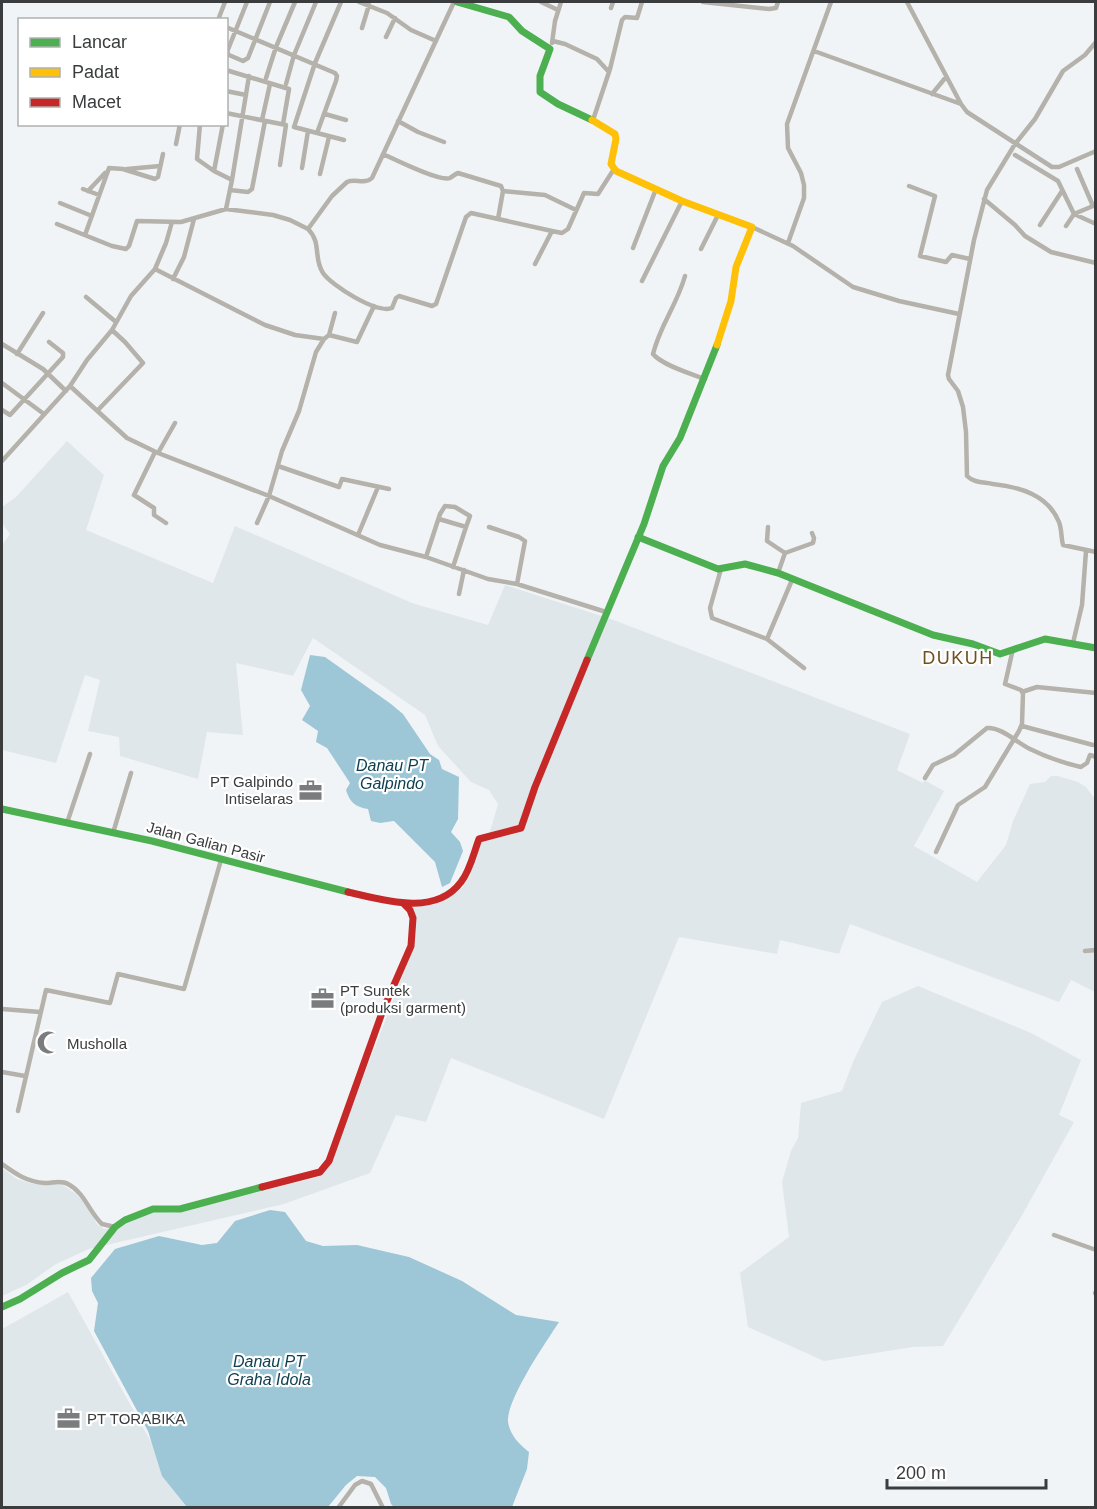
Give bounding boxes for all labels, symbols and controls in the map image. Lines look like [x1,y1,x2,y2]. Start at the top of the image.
legend [18,18,228,126]
text: Lancar [72,32,127,52]
text: Padat [72,62,119,82]
text: Macet [72,92,121,112]
district label: DUKUH [922,648,994,668]
water label: Danau PT Galpindo [356,757,429,792]
place label: PT Galpindo Intiselaras [210,773,293,807]
office icon: PT Galpindo Intiselaras [298,777,324,803]
street label: Jalan Galian Pasir [145,818,267,866]
place label: PT Suntek (produksi garment) [340,982,466,1016]
office icon: PT Suntek (produksi garment) [309,986,335,1012]
mosque icon: Musholla [36,1030,62,1056]
place label: Musholla [67,1035,128,1052]
water label: Danau PT Graha Idola [227,1353,311,1388]
office icon: PT TORABIKA [56,1405,82,1431]
place label: PT TORABIKA [87,1410,185,1427]
scale bar [887,1452,1046,1490]
text: 200 m [896,1463,946,1483]

